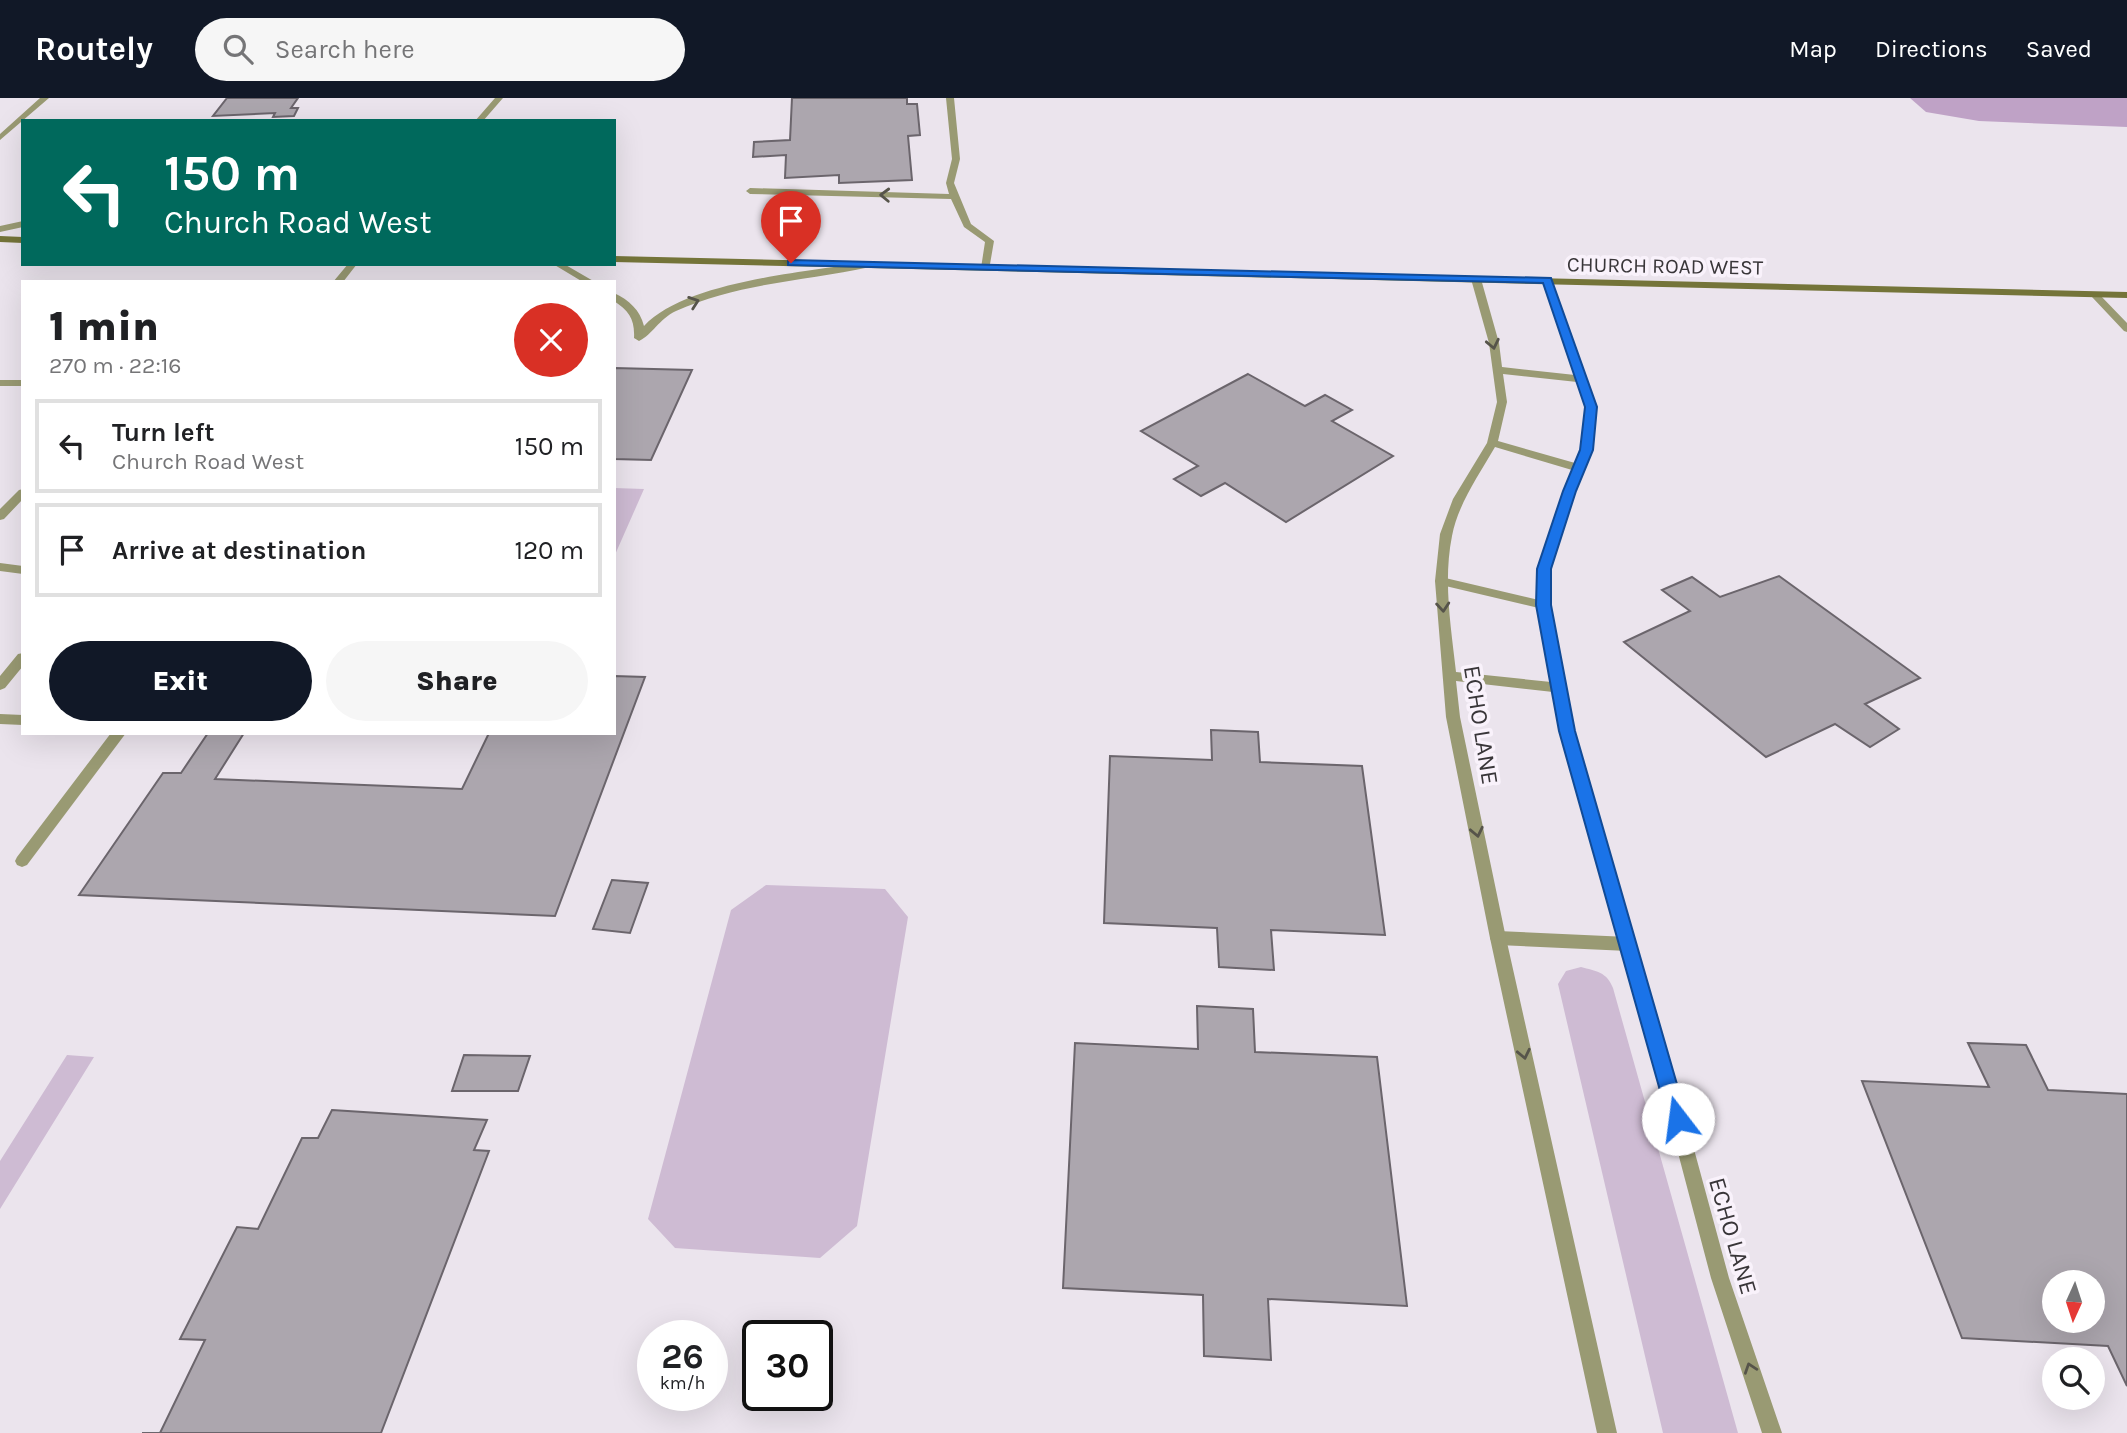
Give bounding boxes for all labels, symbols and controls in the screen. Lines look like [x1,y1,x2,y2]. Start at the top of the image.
search box [195,18,685,81]
text: Routely [35,30,153,68]
icon: search [219,30,257,68]
text: Search here [275,34,415,65]
text: Map [1789,35,1837,63]
text: Directions [1875,35,1988,63]
text: Saved [2026,35,2092,63]
text: 150 m [164,145,300,202]
icon: left [49,147,140,238]
one-way arrow [880,188,891,203]
pin [761,191,821,263]
icon: arrive [772,202,810,240]
text: Church Road West [164,204,431,241]
street label: CHURCH ROAD WEST [1567,252,1764,280]
one-way arrow [688,296,700,310]
text: 1 min [49,301,159,351]
button: close [514,303,588,377]
one-way arrow [1485,338,1500,350]
text: 270 m · 22:16 [49,352,182,379]
text: Turn left [112,417,214,448]
icon: left [53,427,91,465]
text: 150 m [515,431,584,462]
text: Church Road West [112,448,304,475]
icon: arrive [53,531,91,569]
text: Arrive at destination [112,535,366,566]
text: 120 m [514,535,584,566]
one-way arrow [1435,602,1450,613]
button: Exit [49,641,312,721]
button: Share [326,641,588,721]
street label: ECHO LANE [1458,663,1504,787]
one-way arrow [1468,826,1483,838]
one-way arrow [1516,1048,1530,1060]
position arrow [1641,1082,1715,1156]
street label: ECHO LANE [1703,1174,1763,1298]
north arrow [2042,1270,2105,1334]
map controls [2042,1270,2105,1410]
speed limit sign: 30 [742,1320,833,1411]
text: 26 [661,1336,704,1377]
button: search [2042,1347,2105,1410]
one-way arrow [1744,1363,1758,1375]
text: km/h [660,1372,705,1394]

